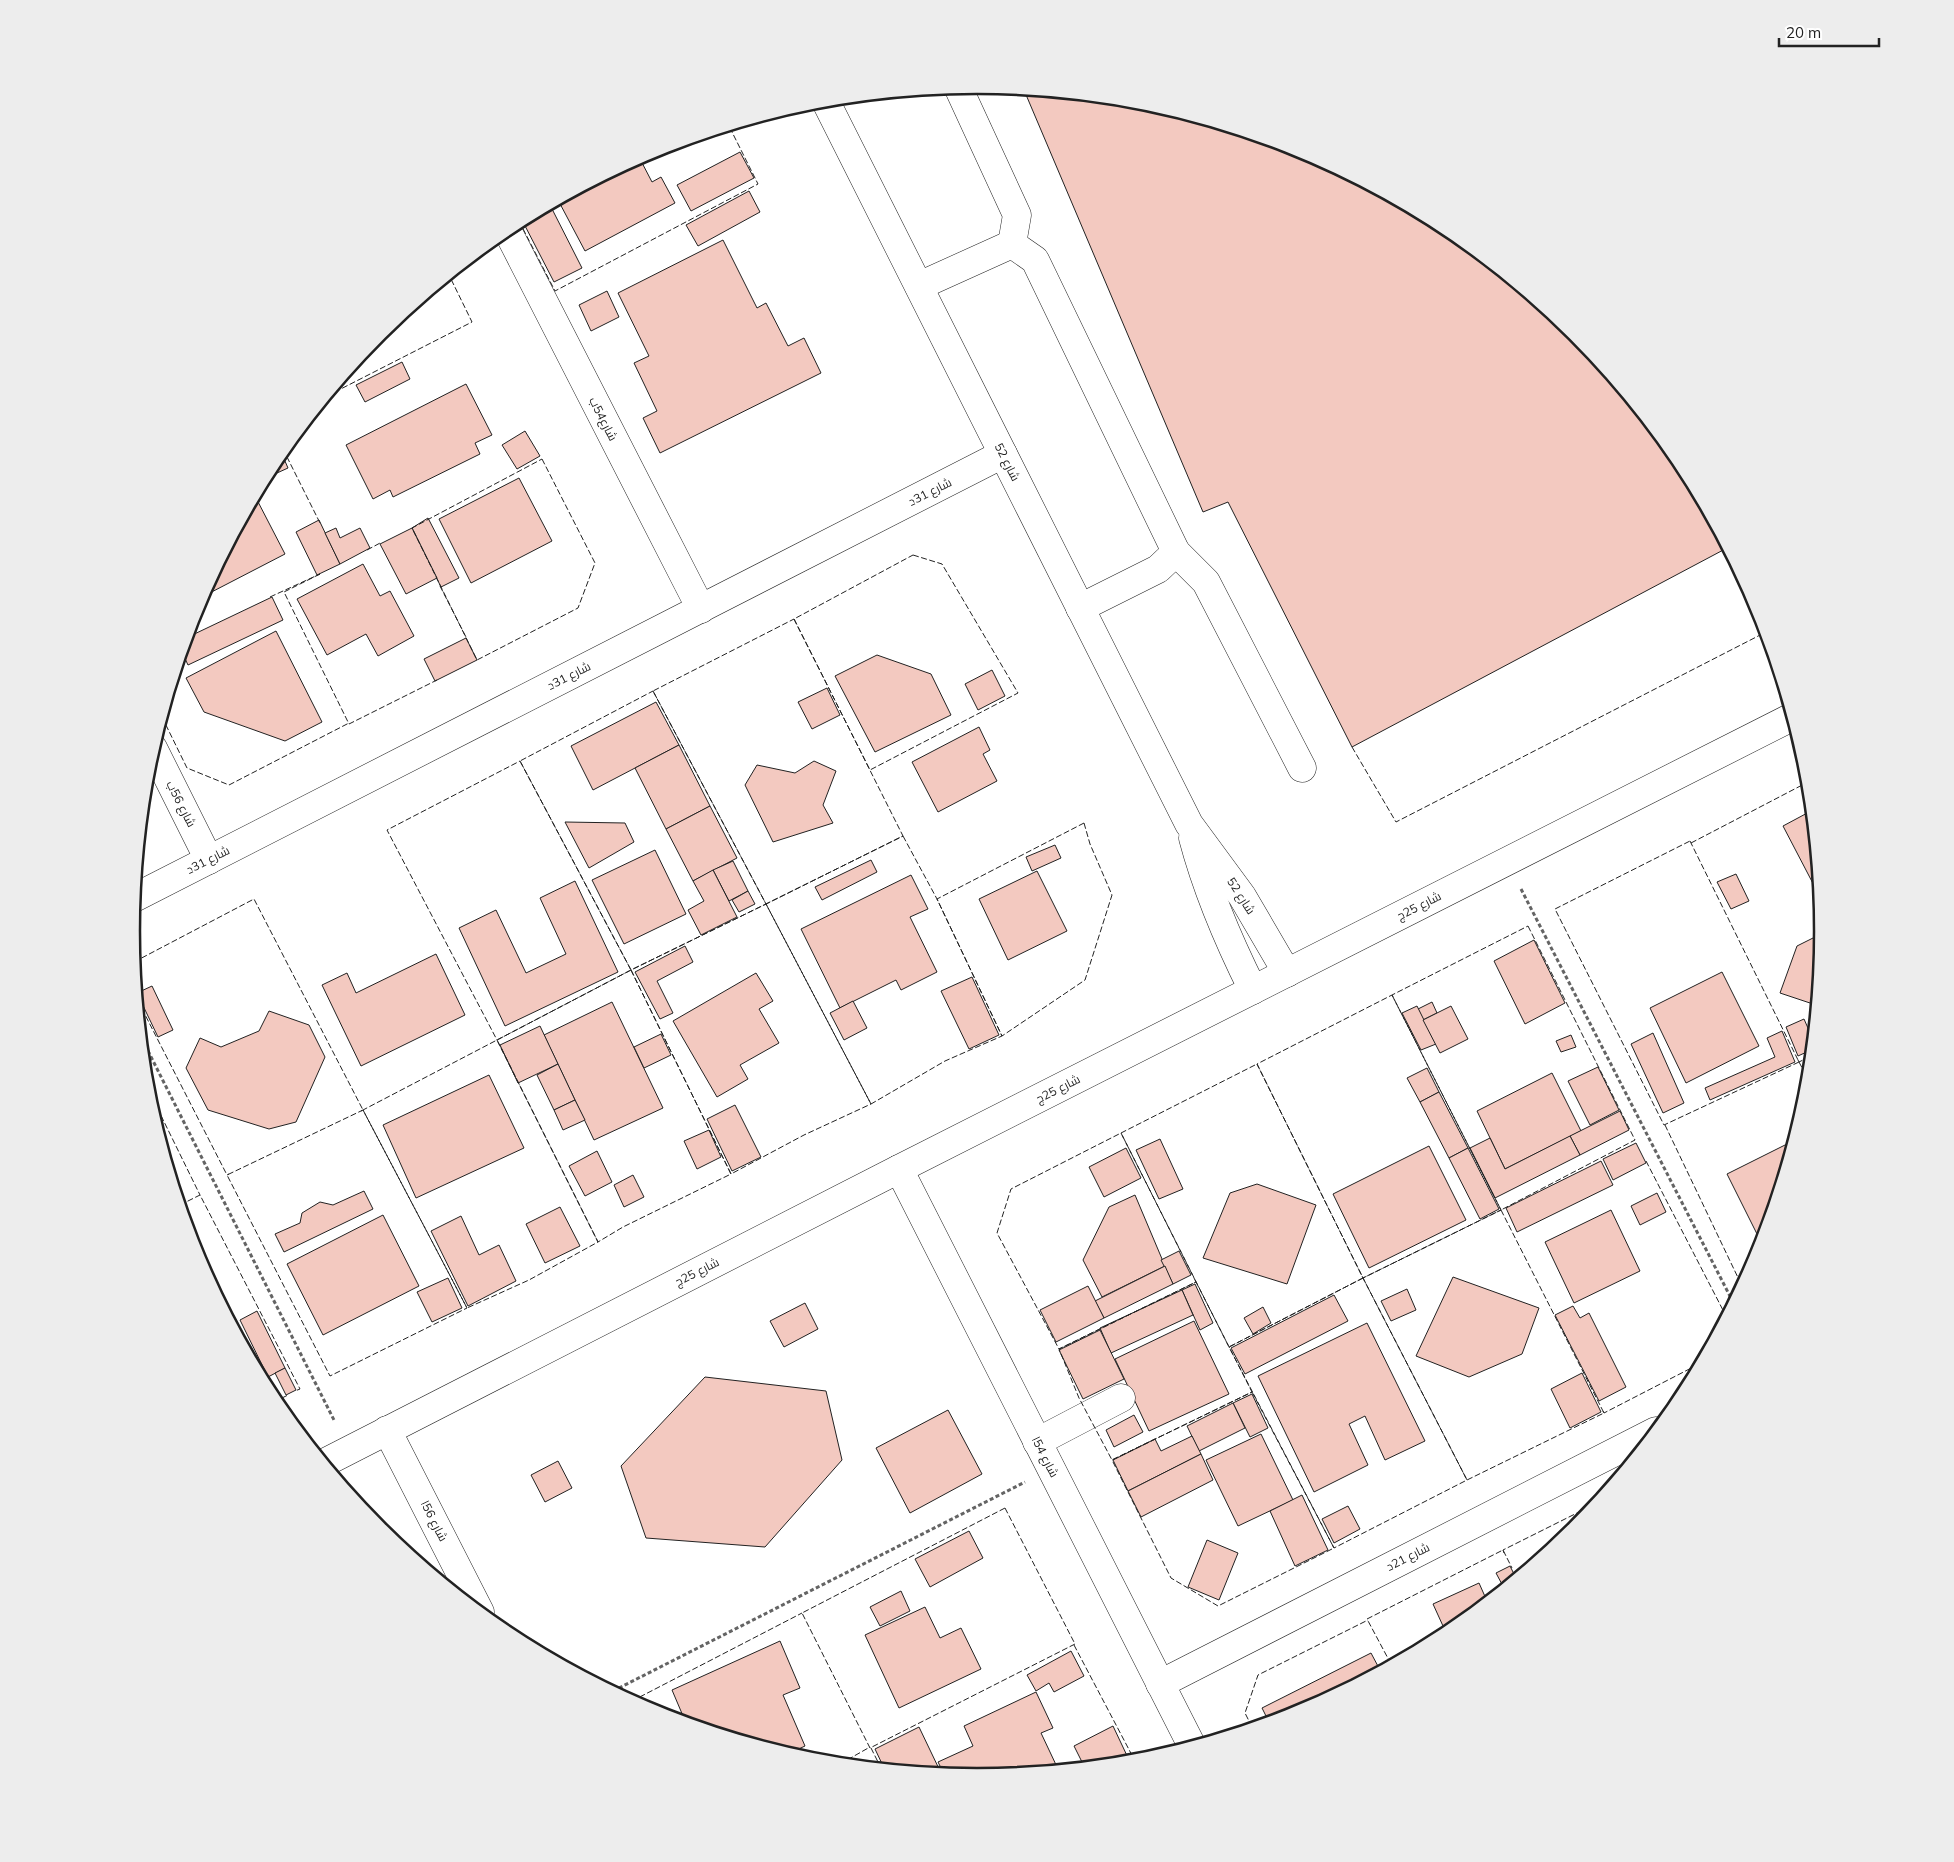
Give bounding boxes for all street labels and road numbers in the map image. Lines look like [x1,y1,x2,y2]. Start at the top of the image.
street label: شارع54ب [585,394,621,444]
street label: شارع 52 [991,440,1023,484]
street label: شارع 31د [906,474,954,510]
street label: شارع 31د [545,658,593,694]
street label: شارع 56ب [162,778,200,830]
street label: شارع 31د [184,842,232,878]
street label: شارع 52 [1223,875,1259,918]
street label: شارع 25ج [1394,888,1444,924]
street label: شارع 25ج [1033,1071,1083,1107]
street label: شارع 25ج [672,1254,722,1290]
street label: شارع 54ا [1028,1434,1062,1480]
street label: شارع 56ا [417,1498,451,1544]
street label: شارع 21د [1384,1539,1432,1575]

